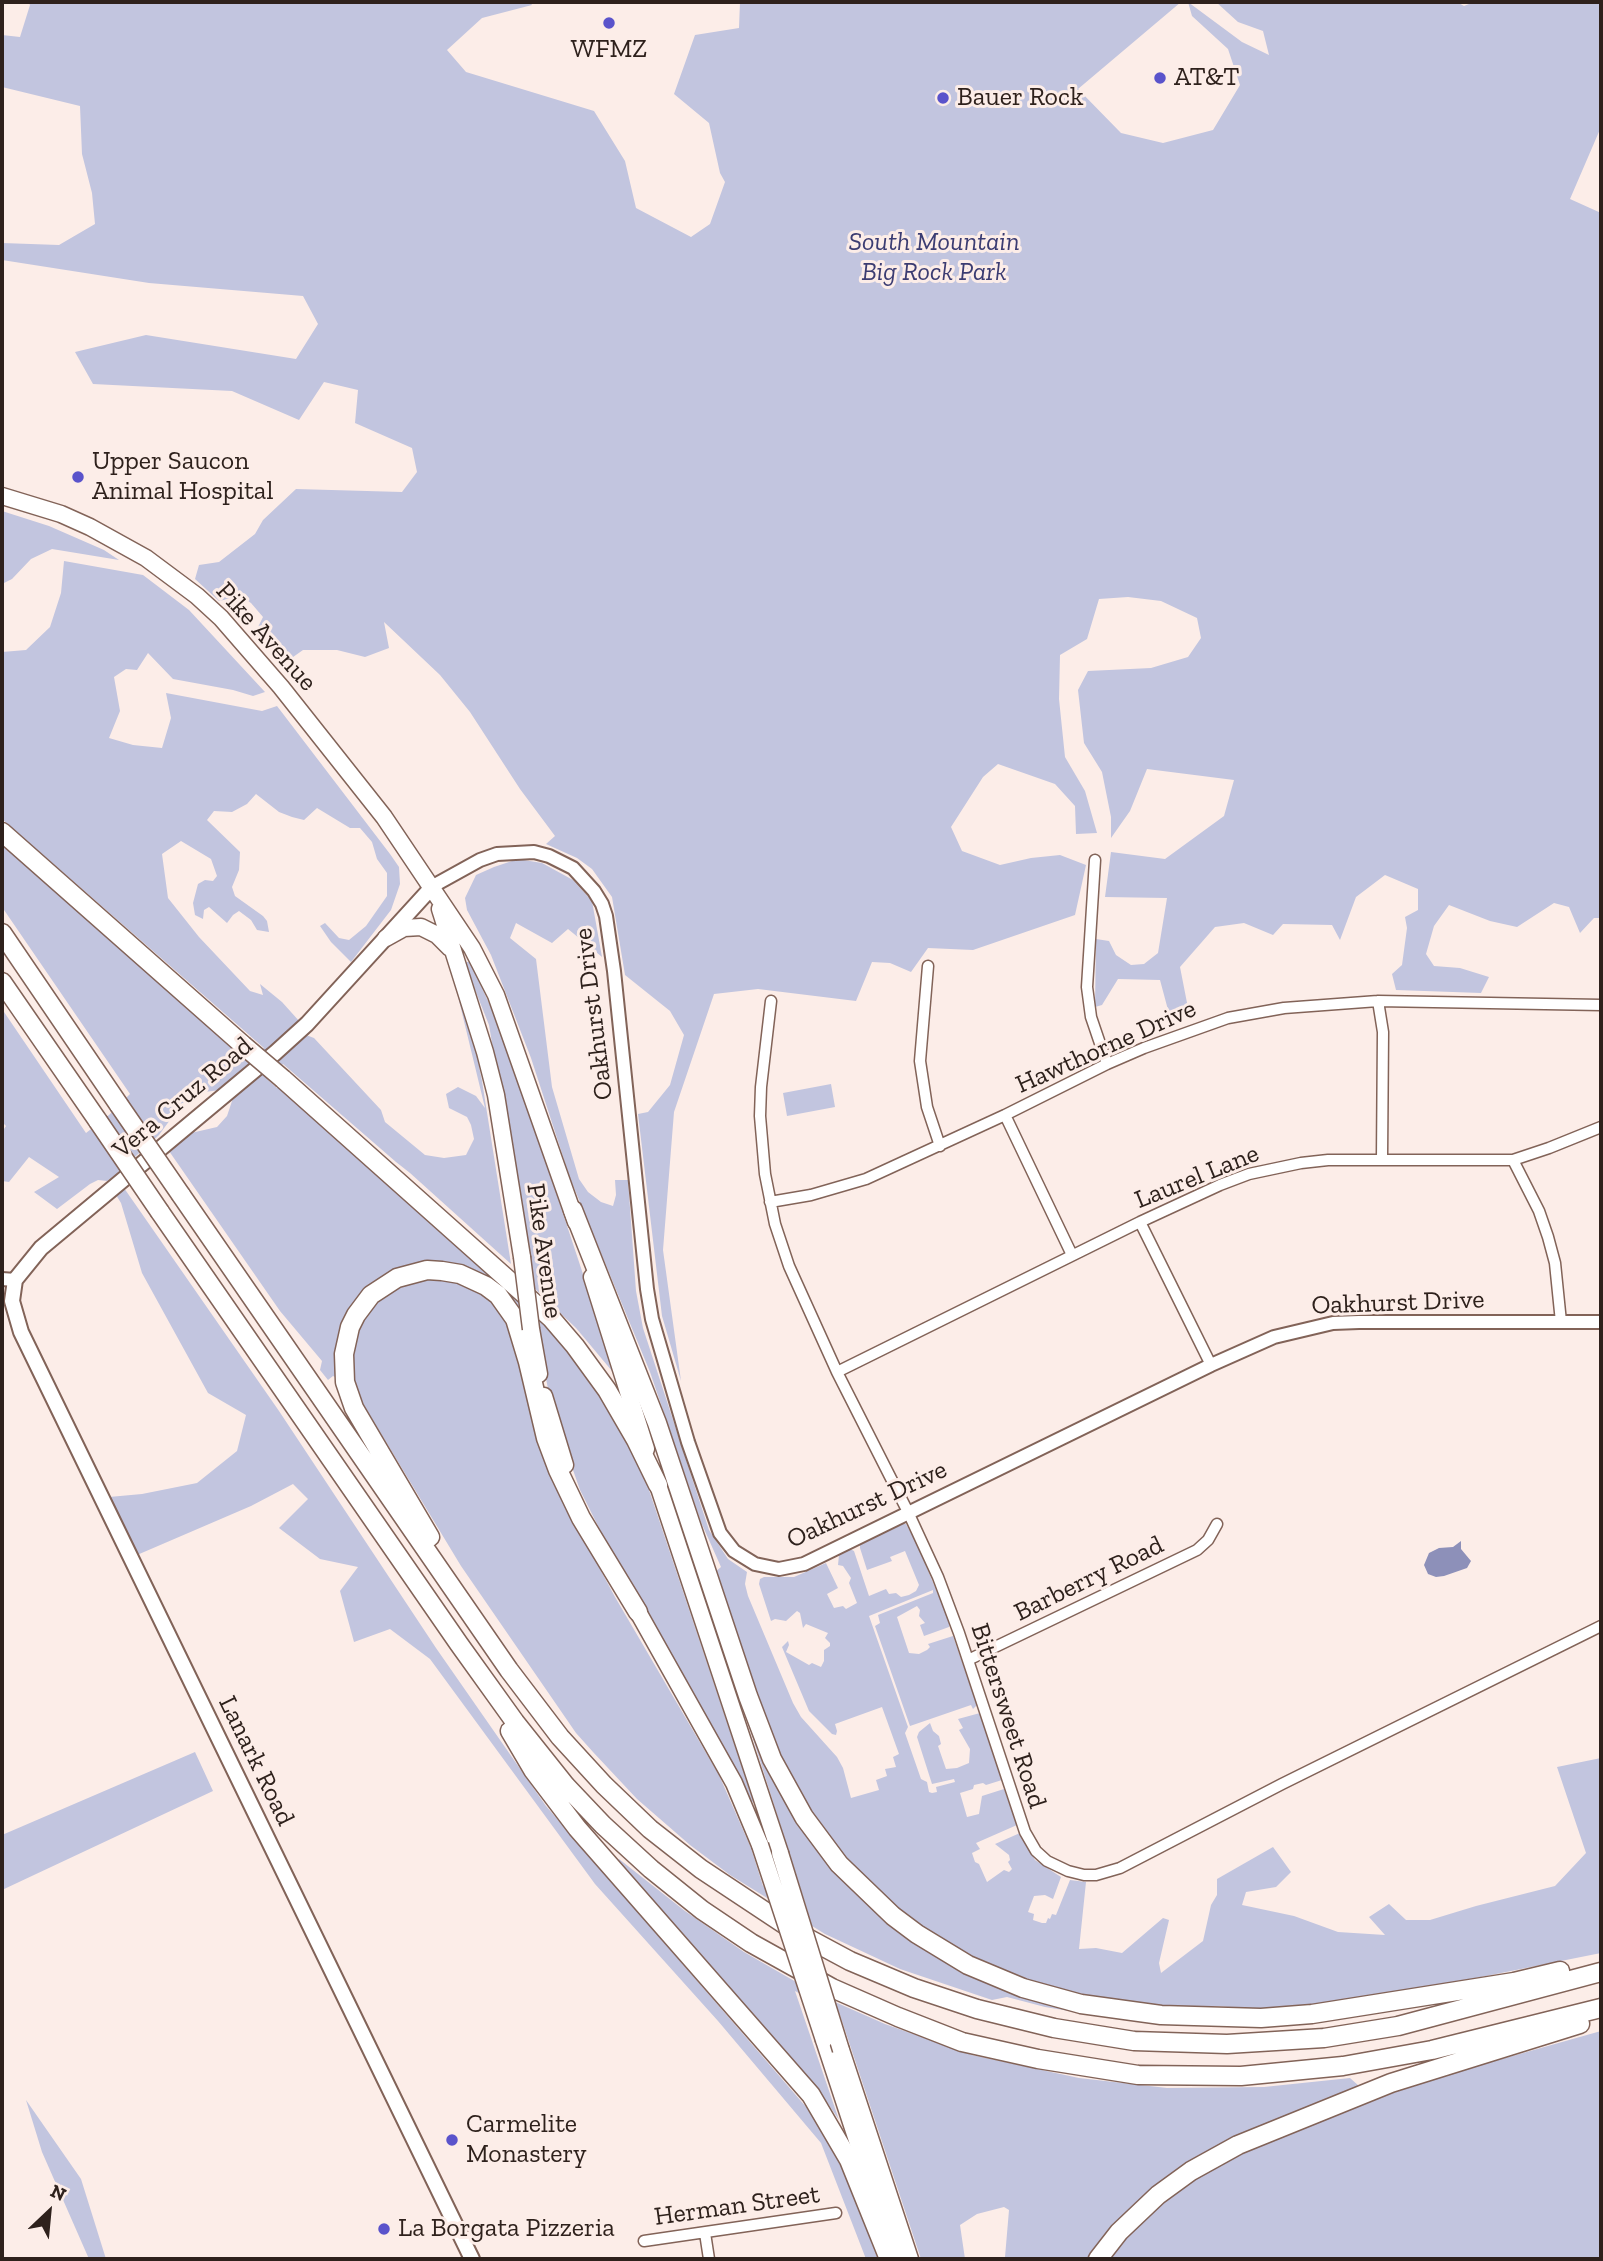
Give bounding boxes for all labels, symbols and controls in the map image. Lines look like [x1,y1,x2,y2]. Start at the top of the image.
marker: WFMZ [601,15,617,31]
place label: WFMZ [571,34,647,66]
place label: AT&T [1174,62,1239,94]
marker: AT&T [1152,70,1168,86]
place label: Bauer Rock [957,82,1083,114]
marker: Bauer Rock [935,90,951,106]
park label: South Mountain Big Rock Park [848,227,1020,288]
place label: Upper Saucon Animal Hospital [92,446,273,508]
marker: Upper Saucon Animal Hospital [70,469,86,485]
street label: Pike Avenue [209,576,323,698]
street label: Oakhurst Drive [568,926,620,1102]
street label: Hawthorne Drive [1011,993,1201,1101]
street label: Vera Cruz Road [107,1030,259,1166]
street label: Laurel Lane [1130,1138,1264,1216]
street label: Pike Avenue [519,1182,569,1320]
street label: Oakhurst Drive [1311,1284,1485,1322]
street label: Oakhurst Drive [782,1454,952,1556]
street label: Barberry Road [1009,1529,1169,1629]
street label: Bittersweet Road [963,1620,1053,1812]
street label: Lanark Road [211,1691,301,1831]
place label: Carmelite Monastery [466,2109,587,2170]
marker: Carmelite Monastery [444,2132,460,2148]
north arrow [14,2177,84,2247]
text: N [47,2179,70,2206]
street label: Herman Street [652,2179,822,2233]
place label: La Borgata Pizzeria [398,2213,615,2245]
marker: La Borgata Pizzeria [376,2221,392,2237]

